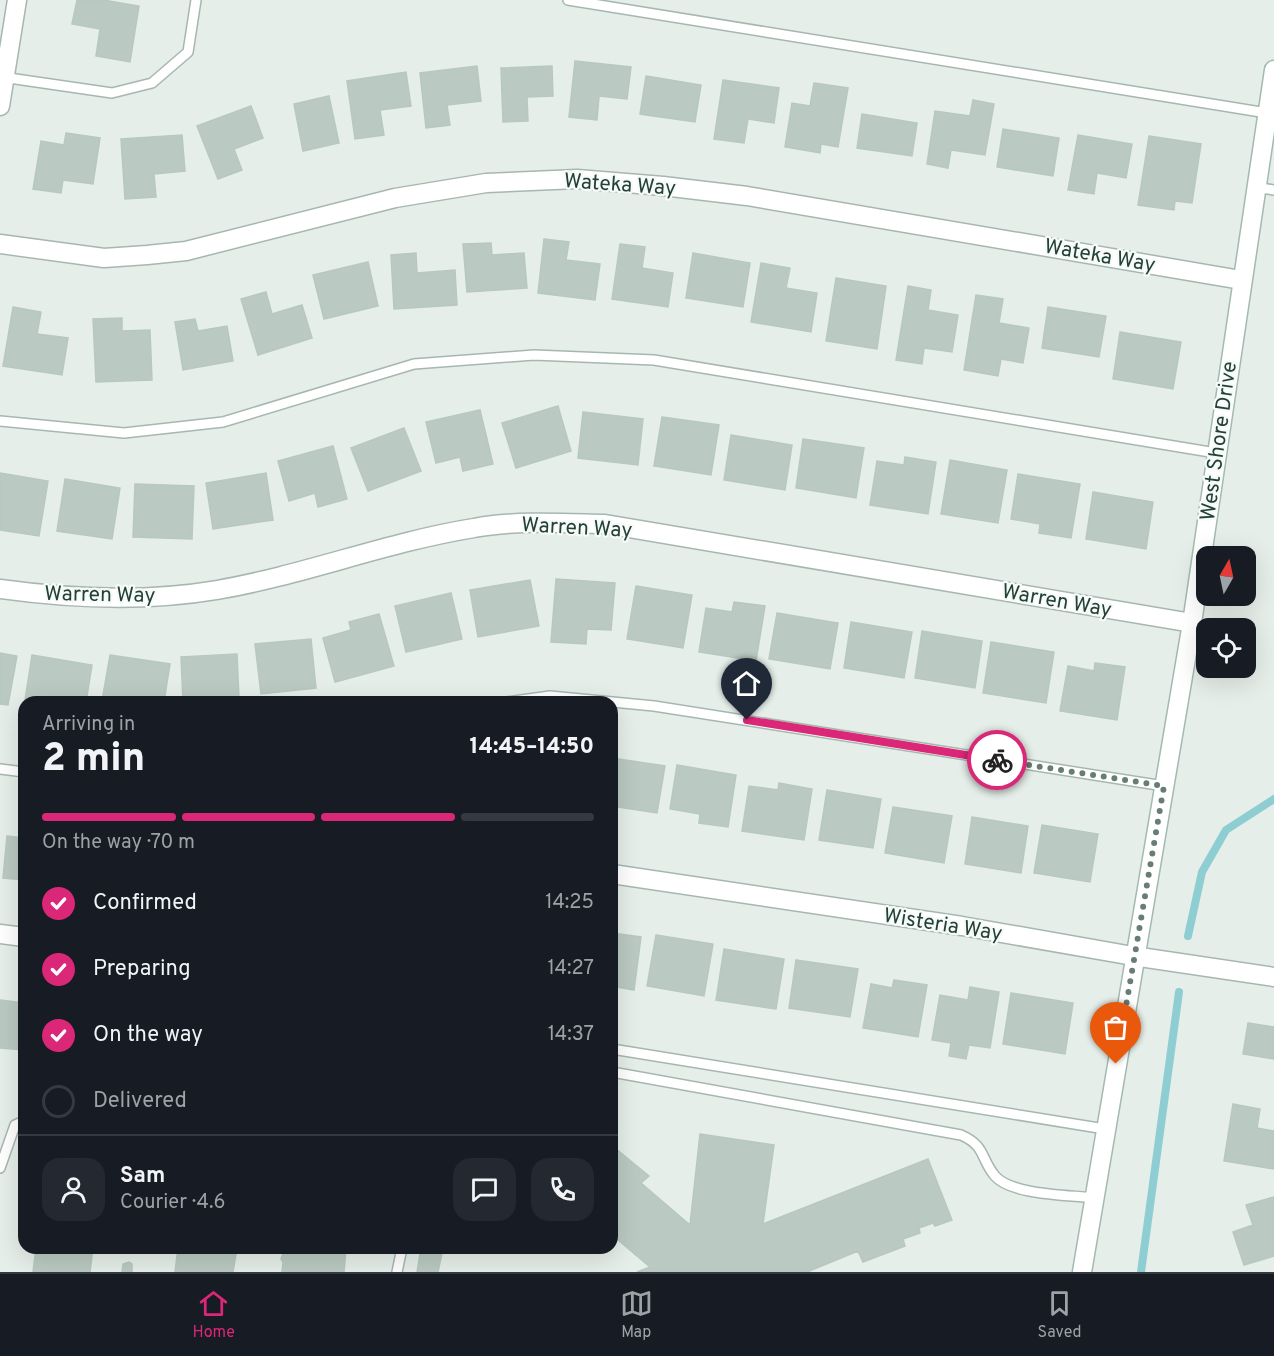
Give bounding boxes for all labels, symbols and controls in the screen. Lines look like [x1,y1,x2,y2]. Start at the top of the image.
street label: Wateka Way [563,168,677,203]
street label: Wateka Way [1042,233,1157,280]
street label: West Shore Drive [1195,360,1244,523]
street label: Warren Way [521,512,633,545]
north arrow [1196,546,1256,606]
map controls [1196,546,1256,678]
street label: Warren Way [1000,579,1114,624]
street label: Warren Way [44,581,156,610]
button: locate [1196,618,1256,678]
pin [721,658,772,720]
icon: home [730,667,763,700]
text: Arriving in [42,712,135,738]
courier [967,730,1027,790]
text: 14:45–14:50 [470,734,594,761]
text: 2 min [42,736,145,785]
icon: bike [981,744,1014,777]
text: On the way · 70 m [42,830,195,856]
icon: check [42,887,75,920]
text: Confirmed [93,890,197,917]
text: 14:25 [545,890,594,916]
street label: Wisteria Way [881,903,1004,948]
icon: check [42,953,75,986]
text: Preparing [93,956,191,983]
text: 14:27 [548,956,594,982]
pin [1090,1002,1141,1064]
icon: bag [1099,1011,1132,1044]
icon: check [42,1019,75,1052]
text: On the way [93,1022,203,1049]
text: 14:37 [548,1022,594,1048]
text: Delivered [93,1088,187,1115]
button: person [42,1158,105,1221]
button: chat [453,1158,516,1221]
button: phone [531,1158,594,1221]
text: Sam [120,1163,165,1190]
text: Courier · 4.6 [120,1190,225,1216]
tab: Home [192,1287,235,1343]
tab: Map [620,1287,653,1343]
tab: Saved [1038,1287,1082,1343]

